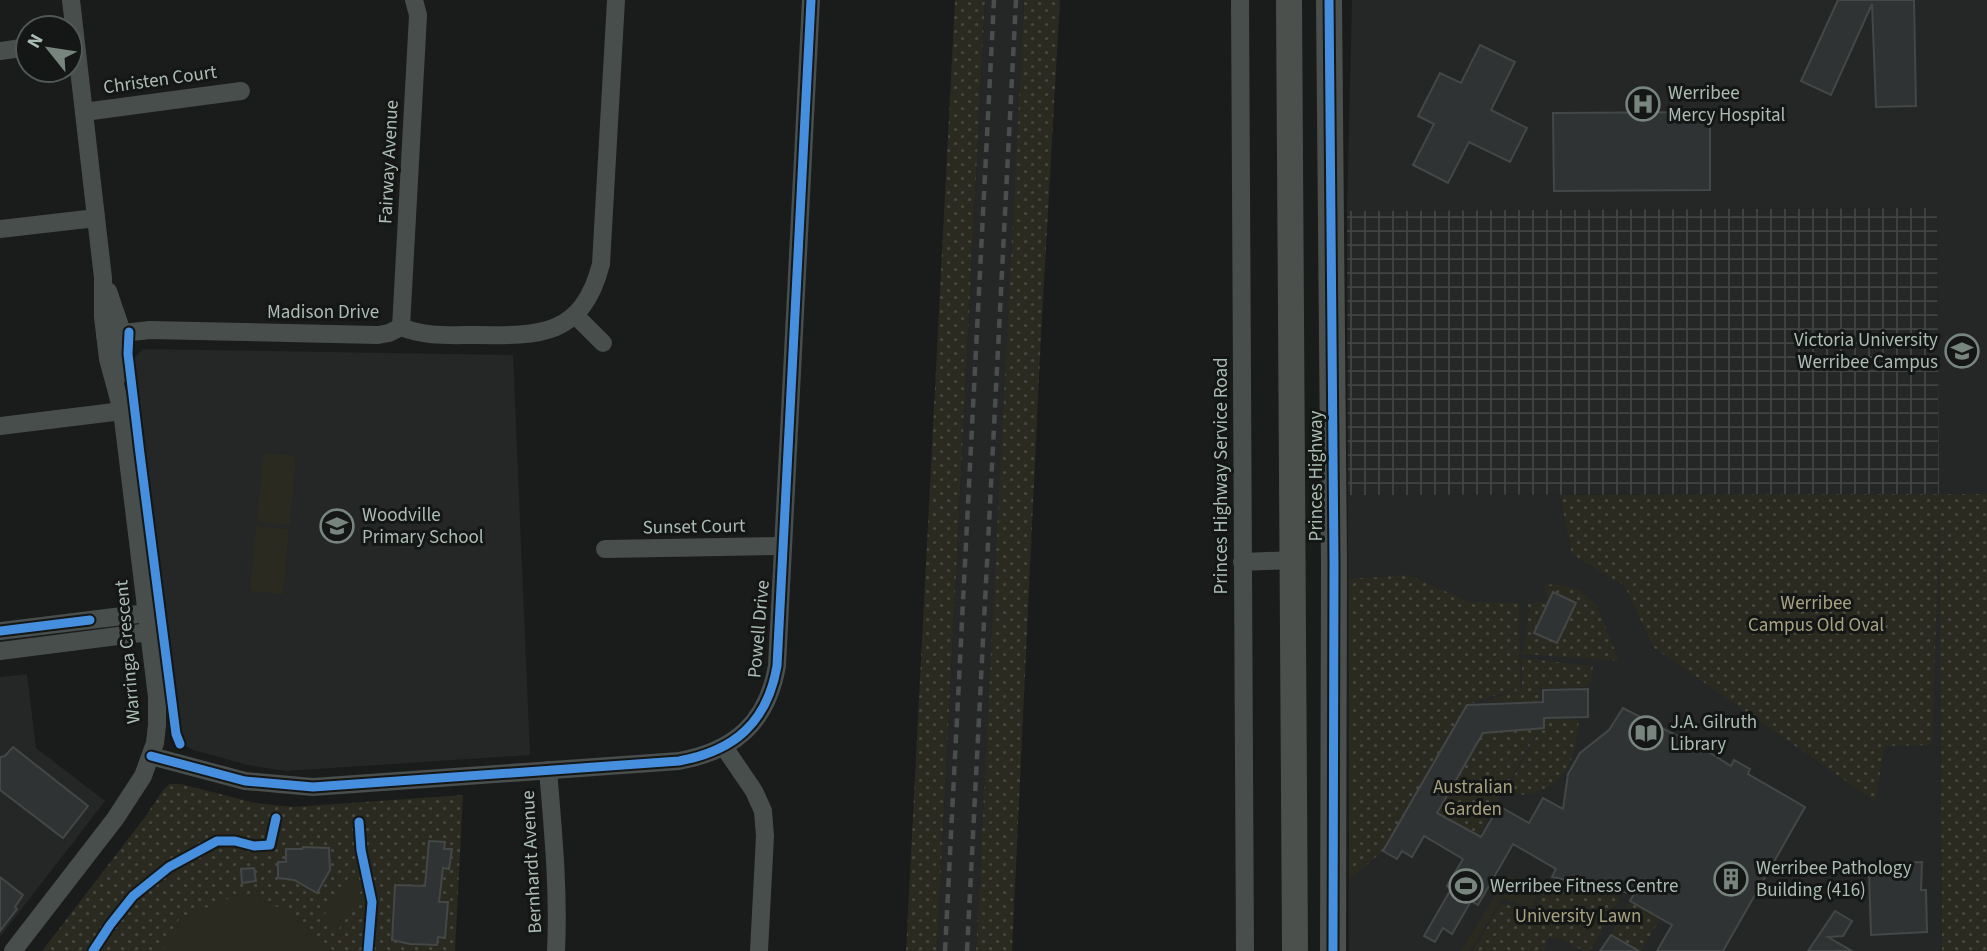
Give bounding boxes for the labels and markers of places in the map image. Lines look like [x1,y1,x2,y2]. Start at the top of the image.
place label: Werribee Mercy Hospital [1668,80,1786,129]
hospital icon: Werribee Mercy Hospital [1624,85,1662,123]
place label: Victoria University Werribee Campus [1794,327,1938,376]
school or university icon: Victoria University Werribee Campus [1943,332,1981,370]
place label: Woodville Primary School [362,502,484,551]
school or university icon: Woodville Primary School [318,507,356,545]
place label: J.A. Gilruth Library [1670,709,1757,758]
library icon: J.A. Gilruth Library [1627,714,1665,752]
place label: Werribee Pathology Building (416) [1756,855,1912,904]
building icon: Werribee Pathology Building (416) [1712,860,1750,898]
sports icon: Werribee Fitness Centre [1447,867,1485,905]
place label: Werribee Fitness Centre [1490,873,1678,900]

